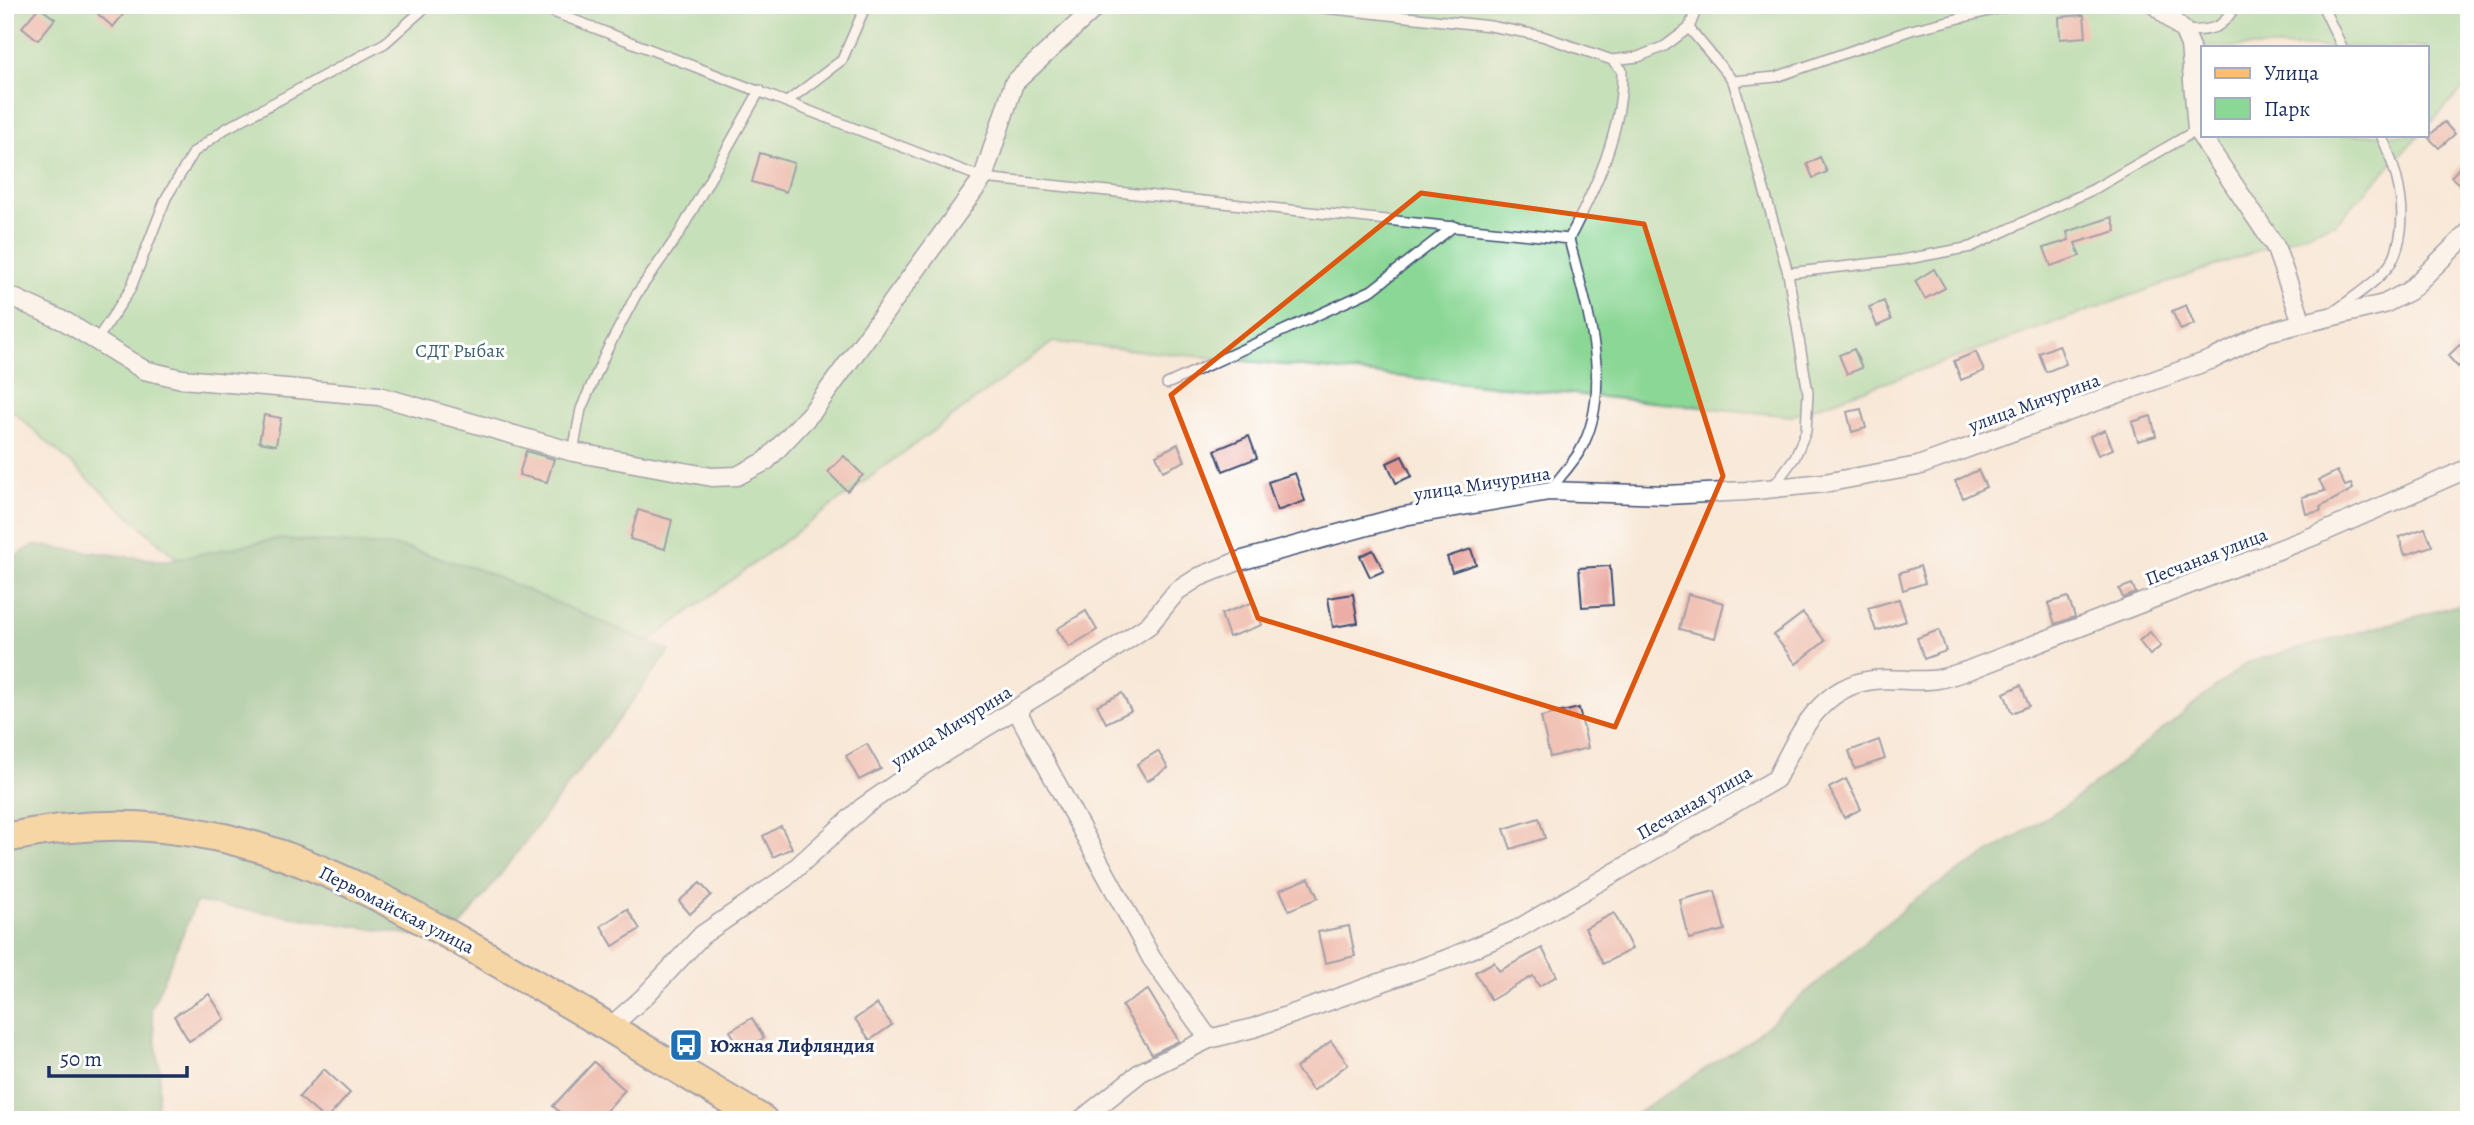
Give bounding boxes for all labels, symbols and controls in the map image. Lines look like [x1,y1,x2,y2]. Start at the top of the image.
legend [2201,46,2428,136]
text: Улица [2264,59,2319,87]
text: Парк [2264,95,2310,123]
park label: СДТ Рыбак [415,338,505,364]
street label: улица Мичурина [1964,367,2104,439]
street label: улица Мичурина [1411,460,1553,508]
street label: Песчаная улица [2141,522,2272,592]
street label: улица Мичурина [885,679,1017,775]
street label: Песчаная улица [1632,759,1757,846]
street label: Первомайская улица [314,860,479,960]
bus stop icon: Южная Лифляндия [667,1026,705,1064]
place label: Южная Лифляндия [710,1033,875,1059]
scale bar [49,1034,187,1078]
text: 50 m [60,1045,102,1073]

